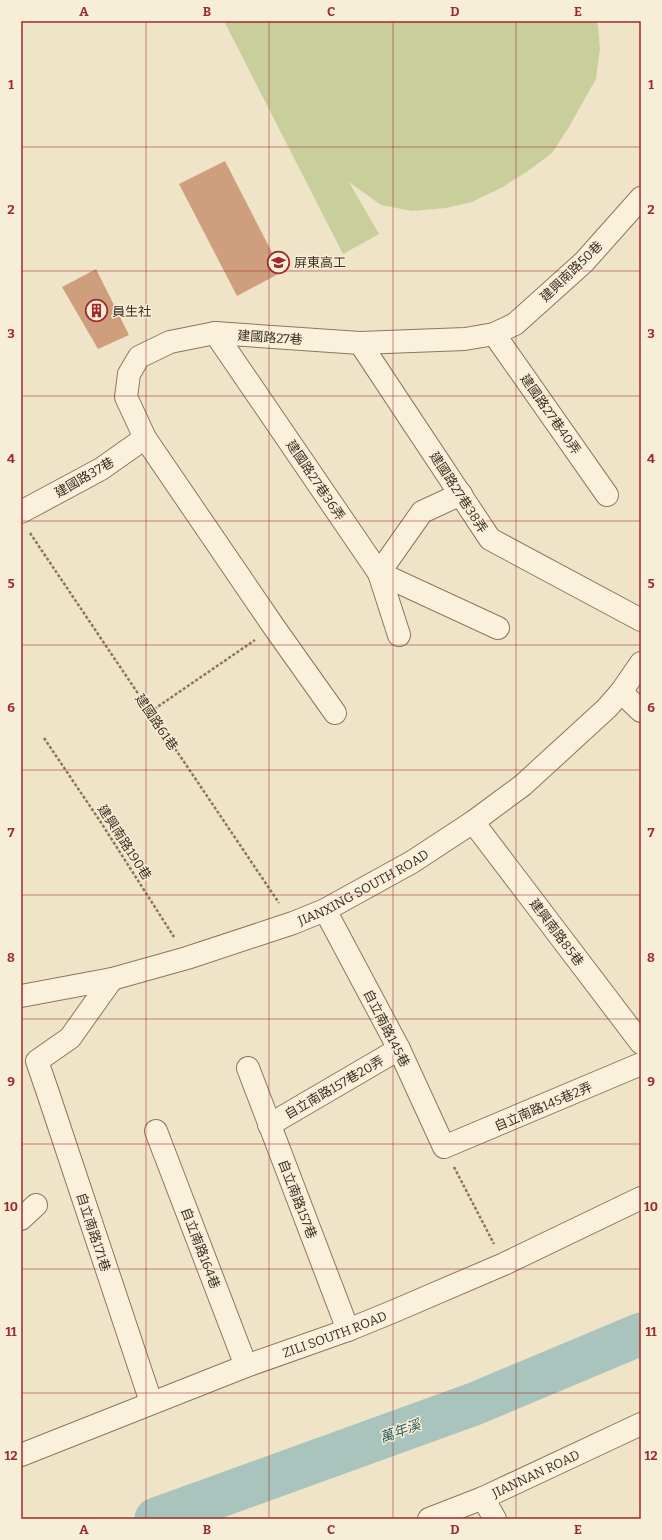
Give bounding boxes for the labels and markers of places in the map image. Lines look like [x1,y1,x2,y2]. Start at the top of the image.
school or university icon: 屏東高工 [266,249,292,275]
place label: 屏東高工 [294,255,346,270]
building icon: 員生社 [84,298,110,324]
place label: 員生社 [112,304,151,319]

